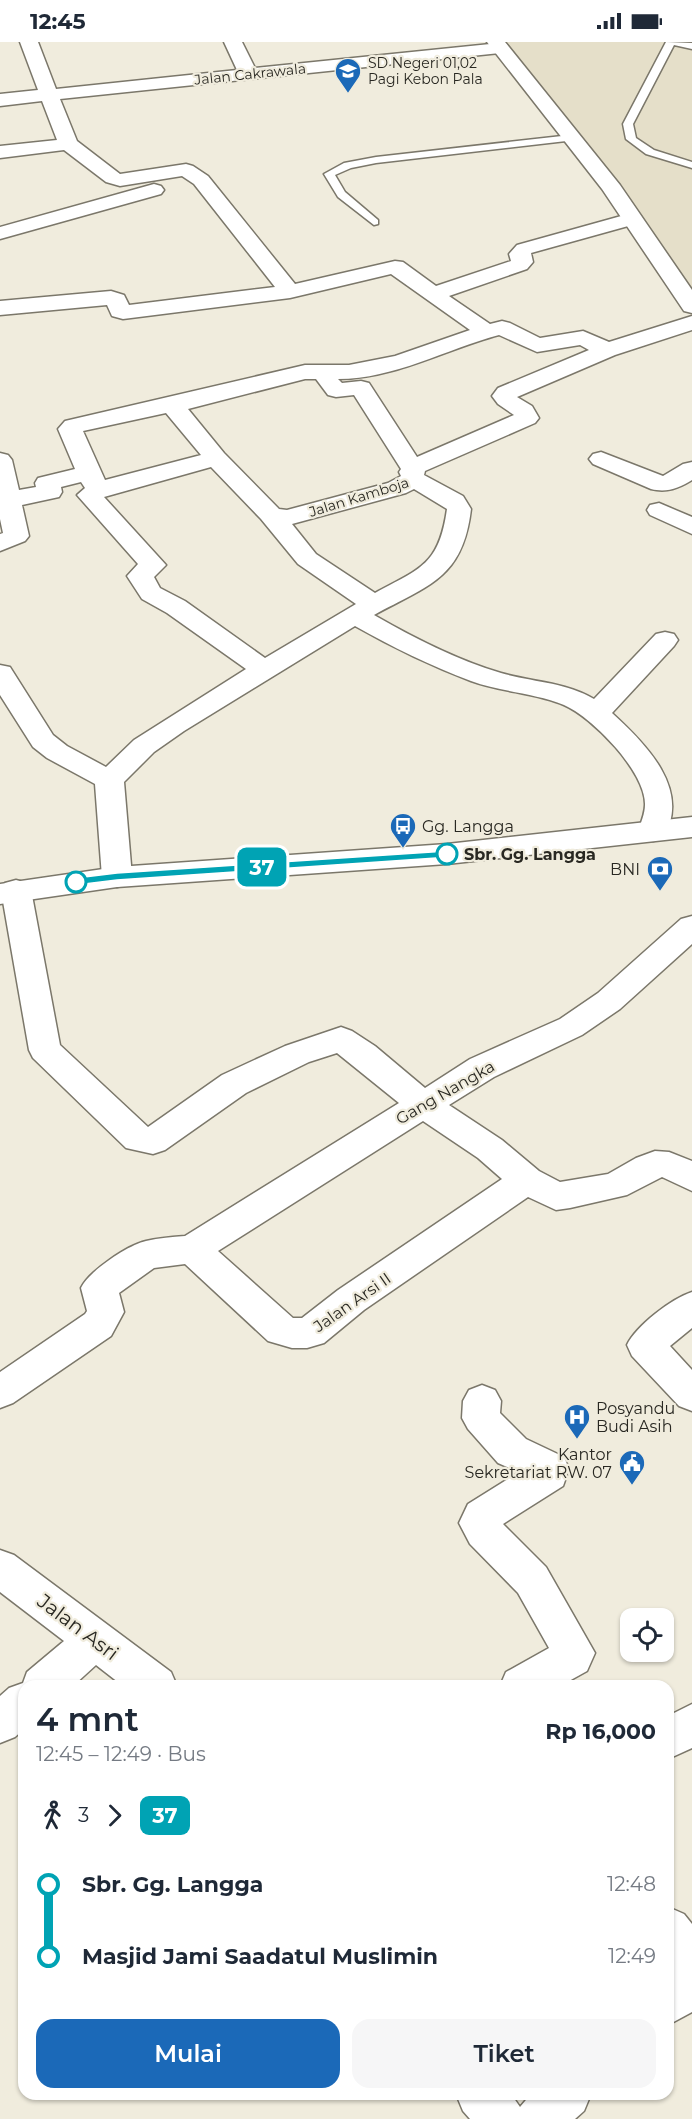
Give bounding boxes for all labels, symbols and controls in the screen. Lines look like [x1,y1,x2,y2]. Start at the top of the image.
text: 12:45 [30,8,86,35]
place label: SD Negeri 01,02 Pagi Kebon Pala [368,54,483,88]
school or university icon: SD Negeri 01,02 Pagi Kebon Pala [333,56,363,94]
street label: Jalan Cakrawala [192,59,307,89]
street label: Jalan Kamboja [306,473,411,521]
bus stop icon: Gg. Langga [388,811,418,849]
place label: Gg. Langga [422,817,514,836]
marker: Sbr. Gg. Langga [436,843,458,865]
place label: Sbr. Gg. Langga [464,845,596,864]
line badge: 37 [235,848,289,886]
bank icon: BNI [645,854,675,892]
text: 37 [249,855,275,880]
place label: BNI [610,860,640,879]
unlabelled marker [65,871,87,893]
street label: Gang Nangka [392,1056,498,1128]
street label: Jalan Arsi II [309,1269,395,1337]
place label: Posyandu Budi Asih [596,1399,675,1436]
hospital icon: Posyandu Budi Asih [562,1402,592,1440]
place label: Kantor Sekretariat RW. 07 [465,1445,612,1482]
public building icon: Kantor Sekretariat RW. 07 [617,1448,647,1486]
street label: Jalan Asri [32,1588,123,1665]
map controls [620,1608,674,1662]
button: locate [620,1608,674,1662]
text: 4 mnt [36,1699,139,1739]
text: Rp 16,000 [545,1718,656,1745]
text: 12:45 – 12:49 · Bus [36,1742,206,1766]
icon: walk [36,1799,69,1832]
icon: forward [98,1799,131,1832]
text: 3 [78,1803,89,1827]
text: 37 [152,1803,178,1828]
text: Sbr. Gg. Langga [82,1871,263,1898]
text: 12:48 [607,1872,656,1896]
text: Masjid Jami Saadatul Muslimin [82,1943,438,1970]
text: 12:49 [608,1944,656,1968]
button: Mulai [36,2019,340,2088]
button: Tiket [352,2019,656,2088]

